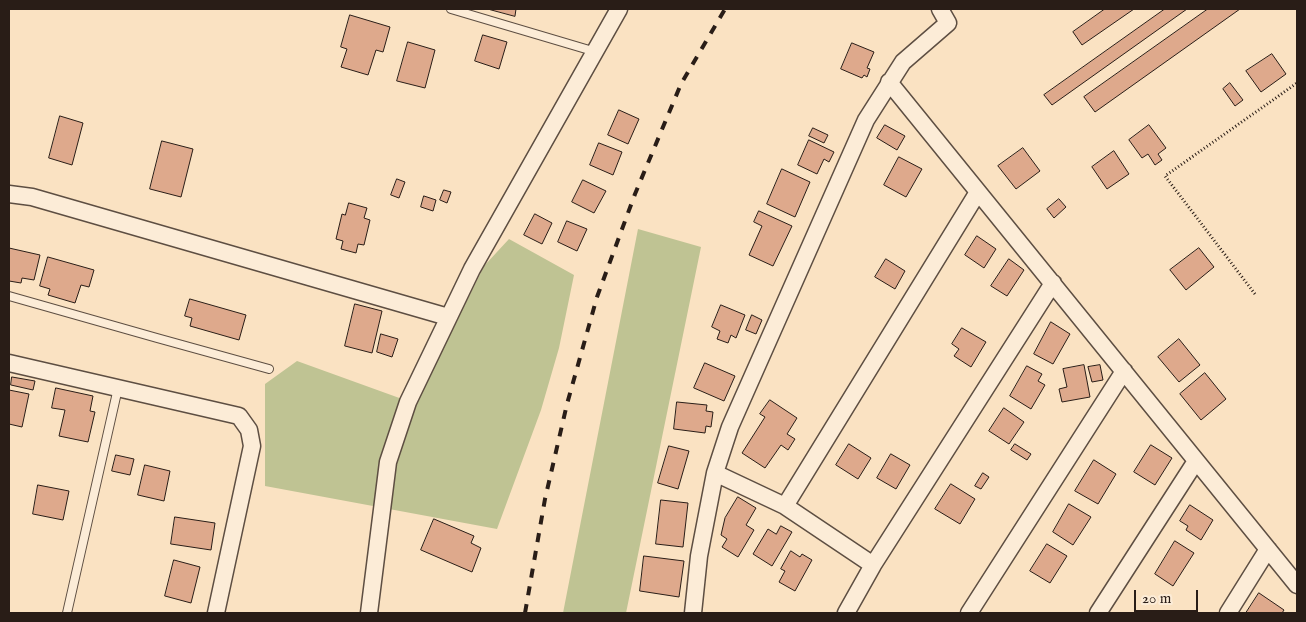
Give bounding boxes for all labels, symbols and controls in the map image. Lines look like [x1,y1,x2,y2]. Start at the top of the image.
scale bar [1136,580,1200,612]
text: 20 m [1142,589,1171,608]

